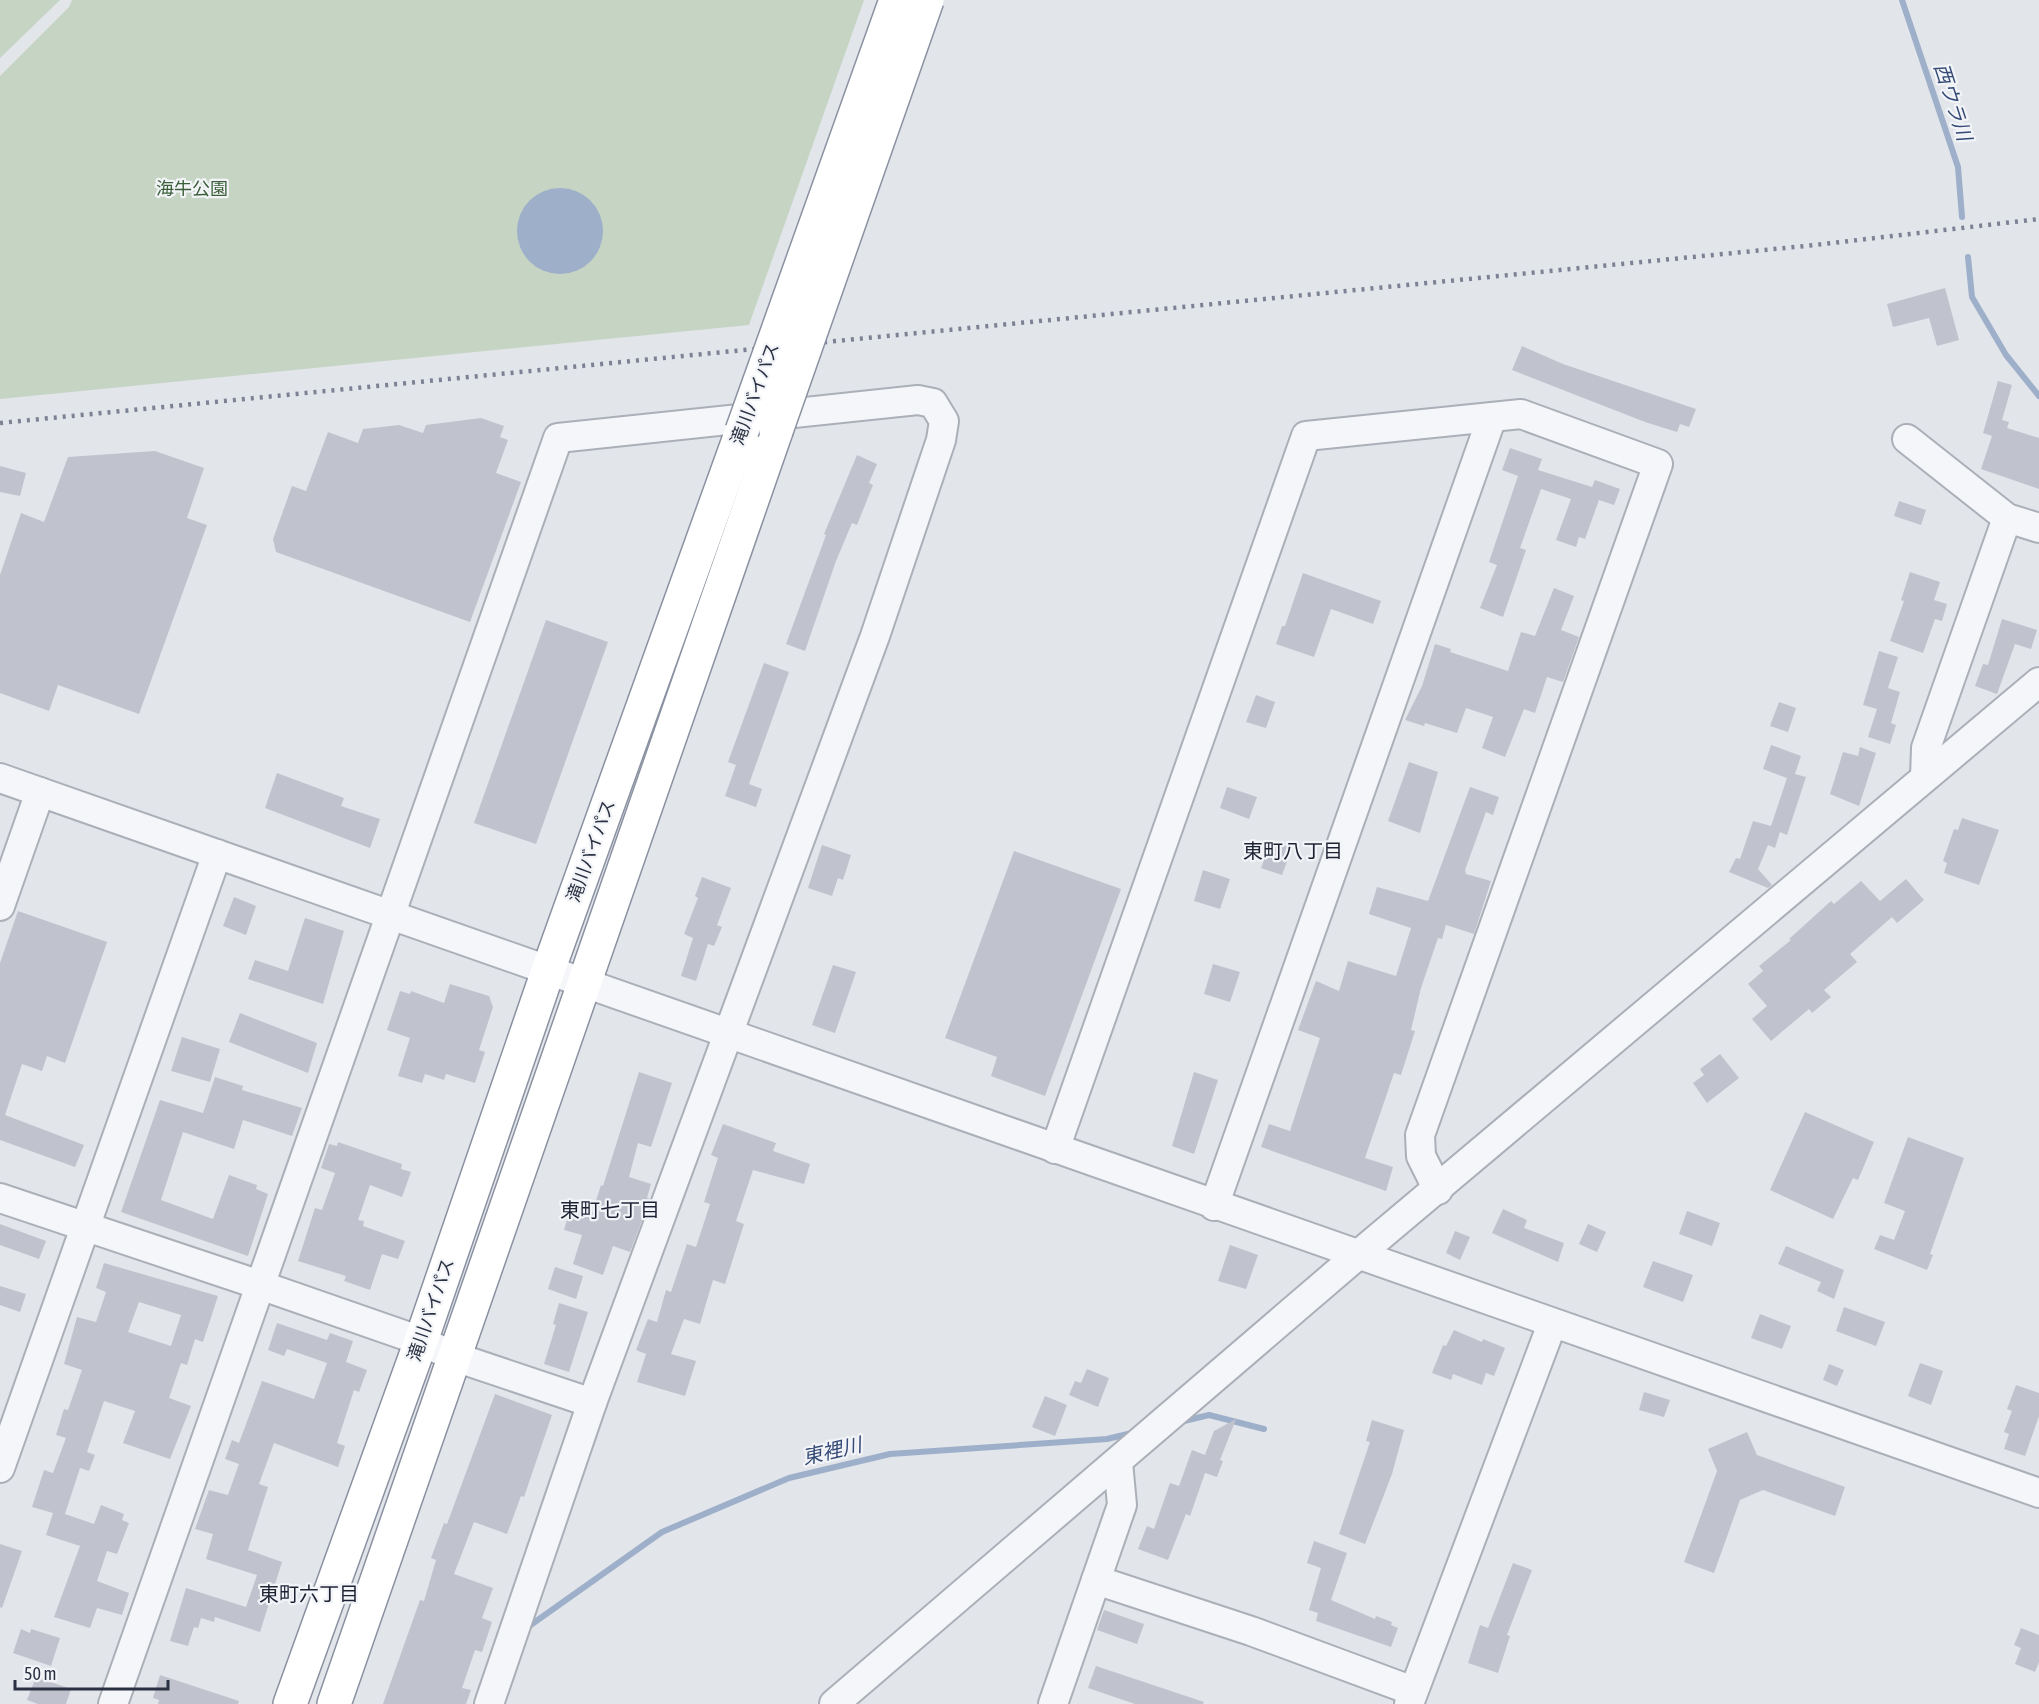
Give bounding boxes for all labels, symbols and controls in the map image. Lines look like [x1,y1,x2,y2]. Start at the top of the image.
water label: 西ウラ川 [1930,60,1977,145]
park label: 海牛公園 [156,178,228,199]
street label: 滝川バイパス [726,340,783,448]
street label: 滝川バイパス [562,797,619,905]
district label: 東町八丁目 [1243,839,1343,862]
district label: 東町七丁目 [560,1198,660,1221]
street label: 滝川バイパス [403,1256,458,1364]
water label: 東裡川 [800,1432,866,1468]
district label: 東町六丁目 [259,1582,359,1605]
scale bar [15,1653,168,1691]
text: 50 m [24,1663,56,1684]

